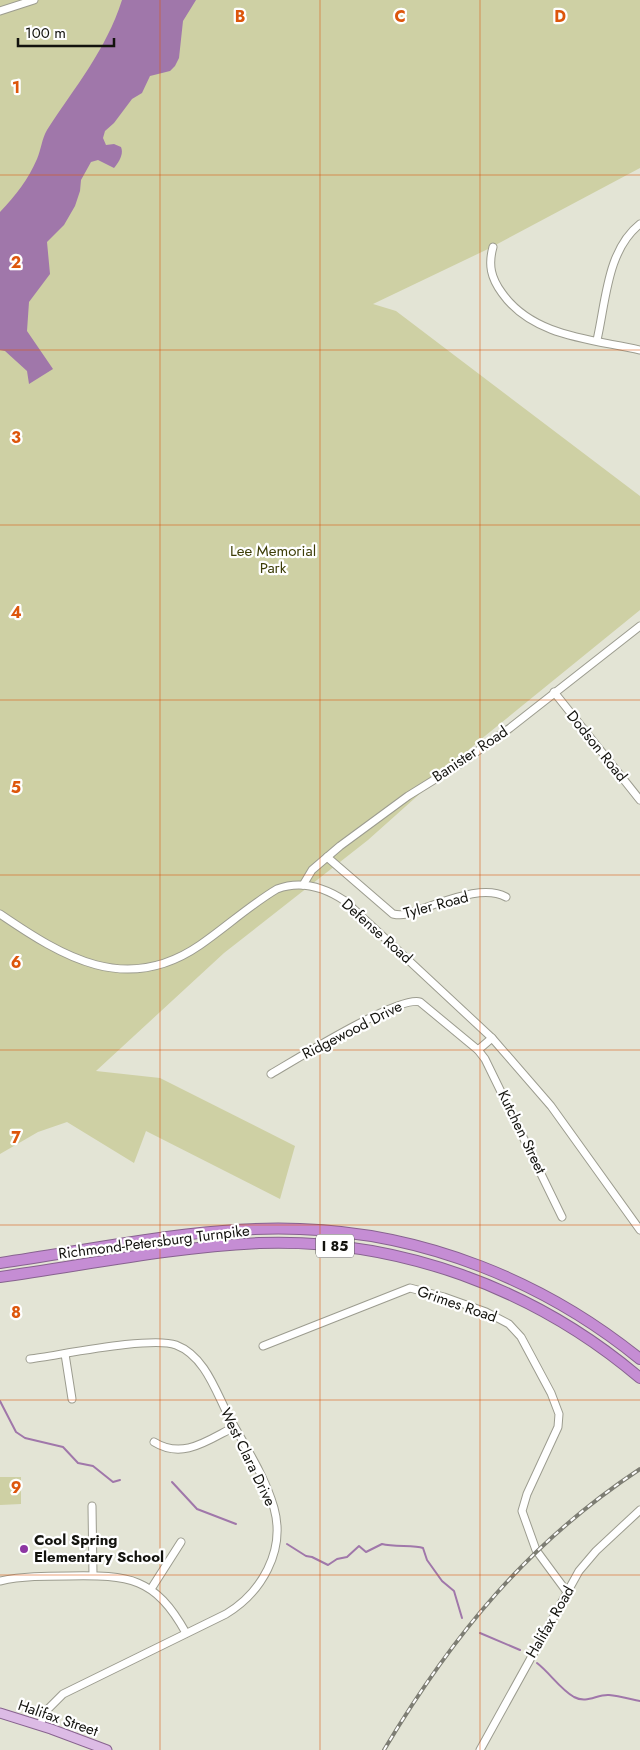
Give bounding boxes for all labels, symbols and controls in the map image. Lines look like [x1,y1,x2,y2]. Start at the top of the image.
text: B [235,5,245,28]
text: C [394,5,406,28]
text: D [554,5,566,28]
scale bar [18,15,114,47]
text: 100 m [25,22,66,44]
text: 1 [12,76,20,99]
text: 2 [11,251,21,274]
text: 3 [11,426,21,449]
park label: Lee Memorial Park [230,540,316,579]
text: 4 [10,601,22,624]
street label: Dodson Road [561,706,633,786]
street label: Banister Road [428,721,512,787]
text: 5 [11,776,21,799]
street label: Tyler Road [401,886,471,924]
street label: Defense Road [337,893,417,969]
text: 6 [11,951,21,974]
street label: Ridgewood Drive [298,995,406,1065]
street label: Kutchen Street [492,1087,552,1178]
text: 7 [11,1126,21,1149]
street label: Richmond-Petersburg Turnpike [57,1219,251,1265]
road number: I 85 [316,1234,354,1258]
street label: Grimes Road [414,1280,500,1328]
text: 8 [11,1301,21,1324]
street label: West Clara Drive [215,1404,281,1510]
text: 9 [11,1476,21,1499]
place label: Cool Spring Elementary School [34,1529,164,1568]
marker: Cool Spring Elementary School [18,1543,30,1555]
street label: Halifax Road [520,1582,580,1662]
street label: Halifax Street [15,1694,101,1742]

